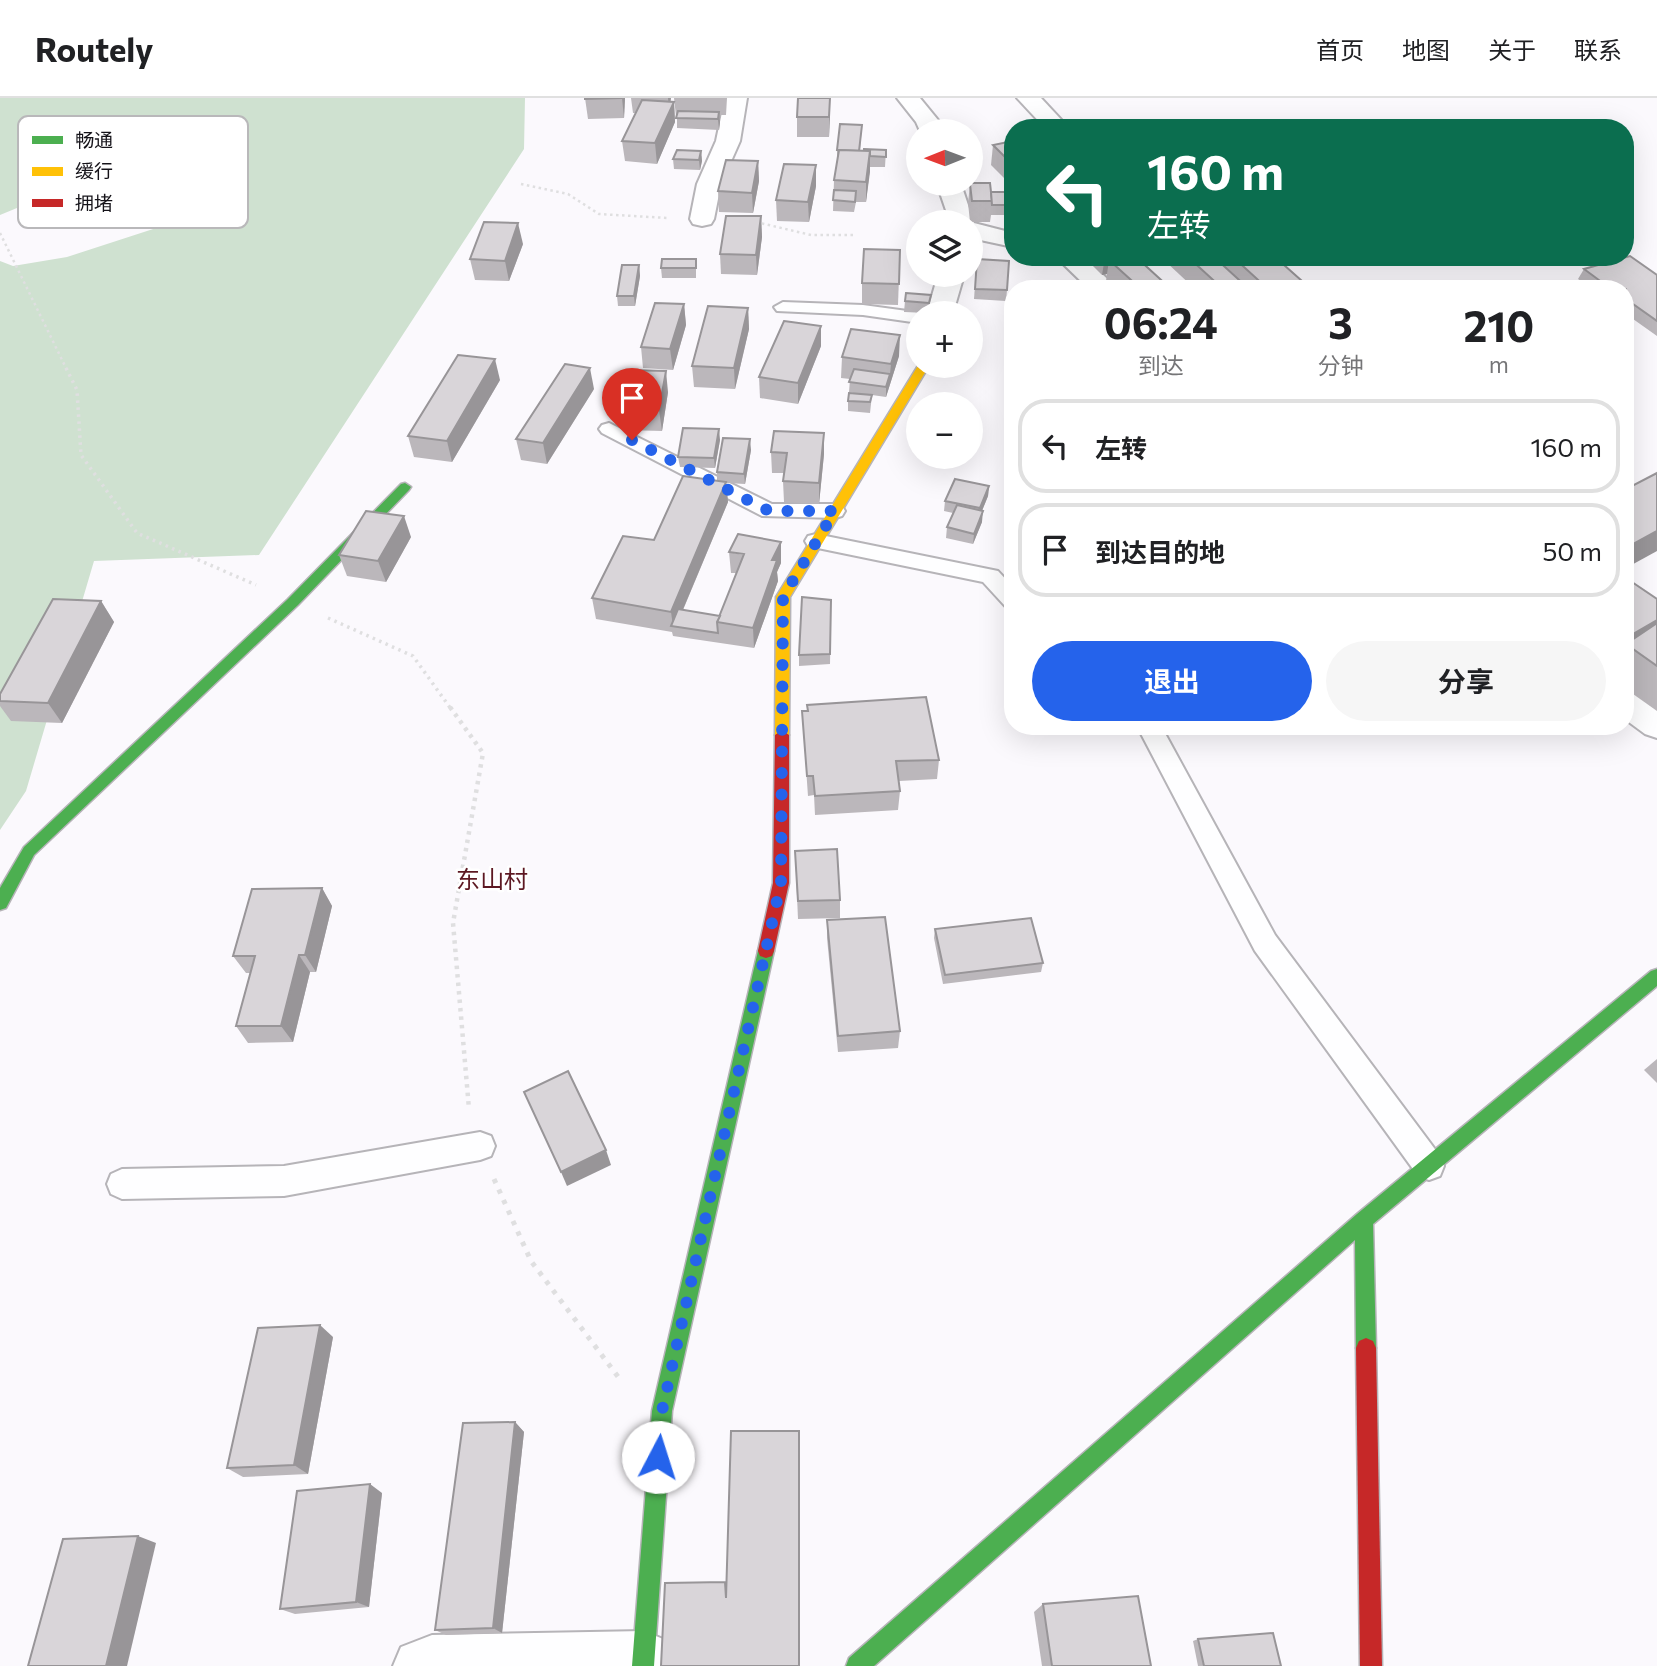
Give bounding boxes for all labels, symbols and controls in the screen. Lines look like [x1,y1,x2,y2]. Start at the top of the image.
text: Routely [35,28,153,69]
text: 首页 [1316,35,1364,64]
text: 地图 [1402,35,1450,64]
text: 关于 [1488,35,1536,64]
text: 联系 [1574,35,1622,64]
legend [18,116,248,228]
north arrow [906,119,984,196]
map controls [906,119,983,469]
text: 畅通 [75,128,113,151]
text: 160 m [1147,140,1284,200]
icon: left [1032,147,1123,238]
text: 缓行 [75,159,113,182]
text: 拥堵 [75,191,113,214]
text: 左转 [1147,204,1211,244]
button: layers [906,210,983,287]
text: 06:24 [1104,296,1218,348]
text: 3 [1328,296,1353,348]
text: 210 [1463,299,1534,351]
button: + [906,301,983,378]
text: m [1489,350,1509,378]
text: 到达 [1138,351,1184,379]
text: 分钟 [1318,351,1364,379]
pin [602,368,662,440]
icon: arrive [613,379,651,417]
button: − [906,392,983,469]
icon: left [1036,427,1074,465]
text: 160 m [1530,431,1602,462]
text: 左转 [1095,432,1147,463]
icon: arrive [1036,531,1074,569]
text: 50 m [1542,535,1602,566]
text: 到达目的地 [1095,536,1225,567]
button: 退出 [1032,641,1312,721]
button: 分享 [1326,641,1606,721]
district label: 东山村 [456,864,528,893]
position arrow [621,1420,695,1494]

